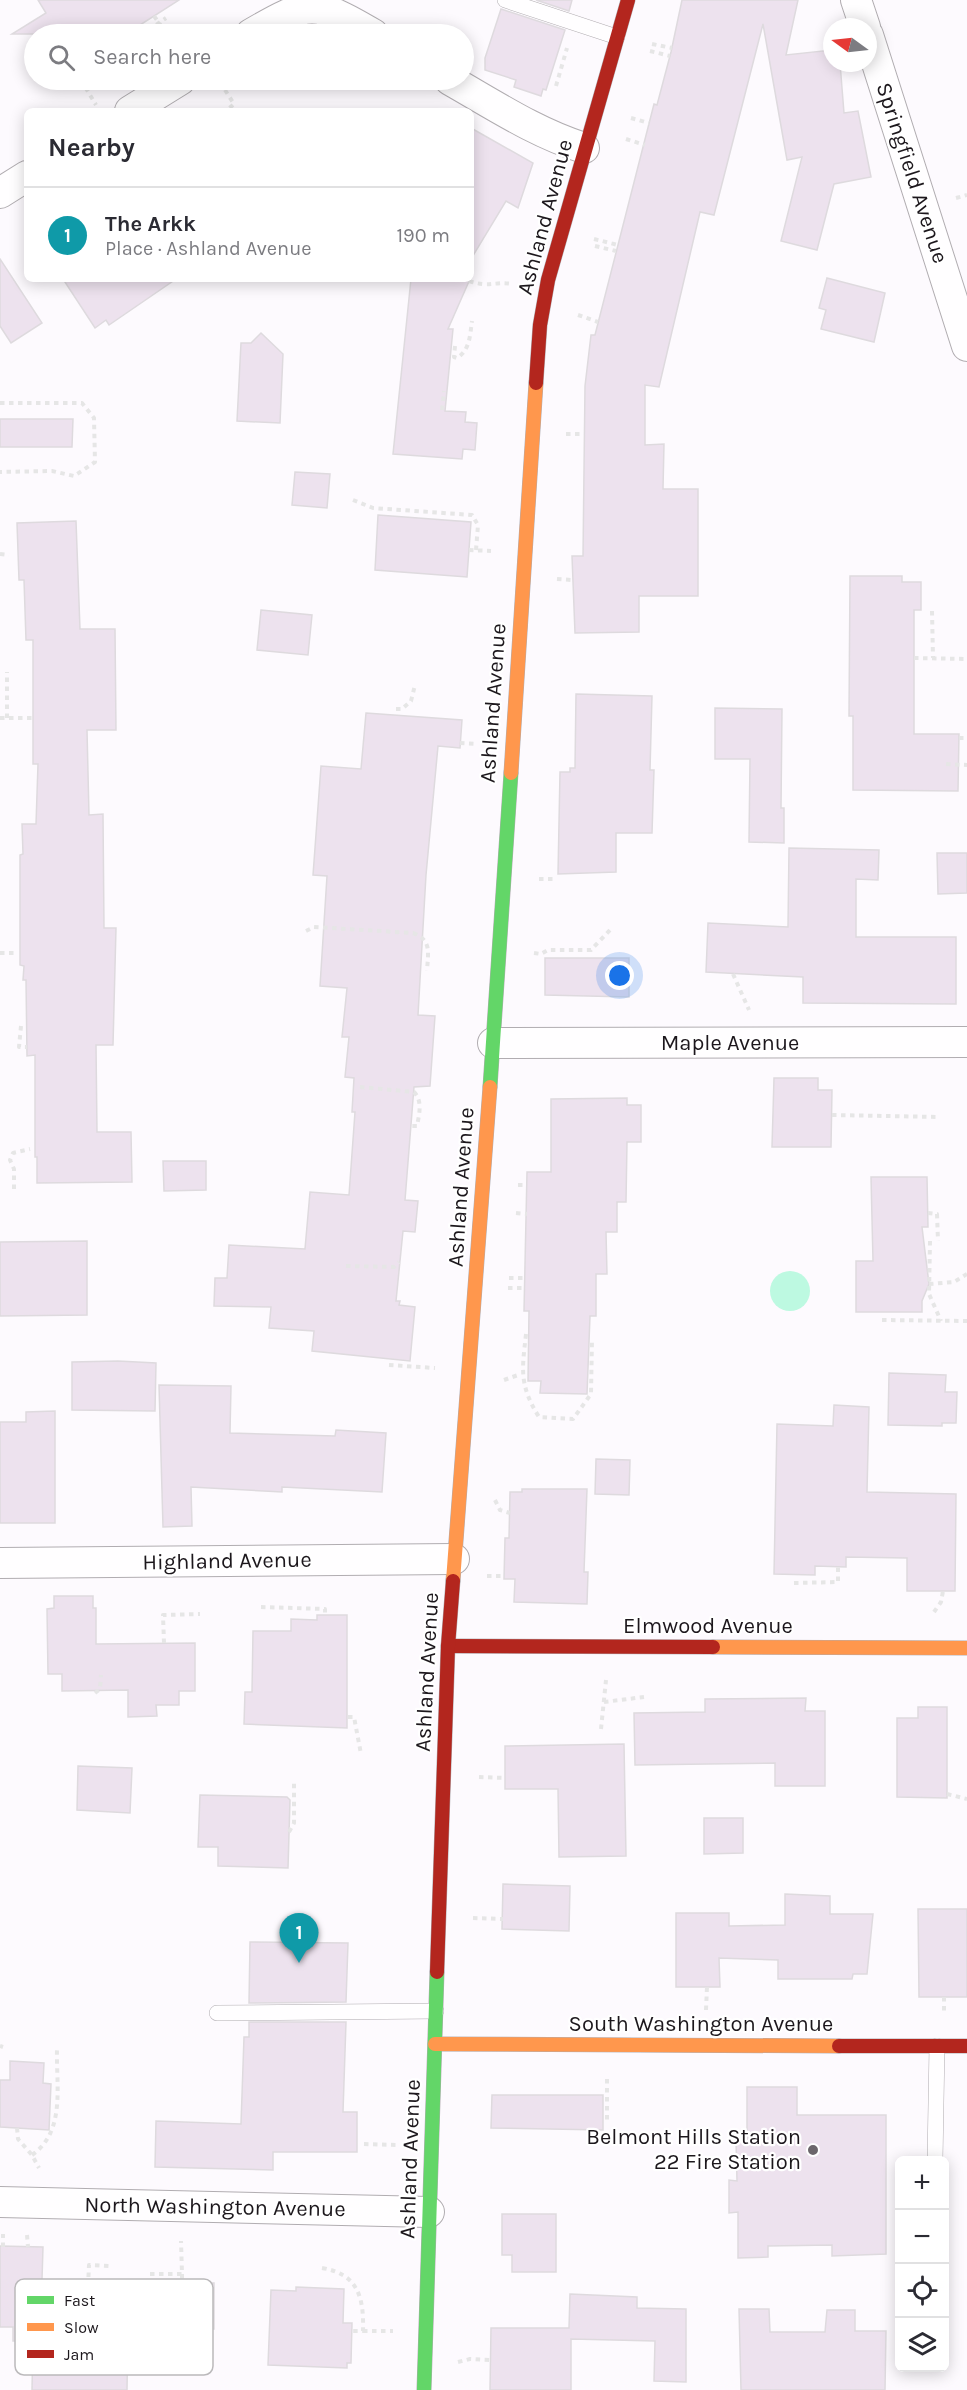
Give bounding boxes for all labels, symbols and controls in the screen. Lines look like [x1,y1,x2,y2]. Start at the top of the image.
north arrow [823,18,877,72]
search box [24,24,474,90]
icon: search [45,41,78,74]
text: Search here [93,44,211,70]
street label: Springfield Avenue [870,79,954,267]
text: Nearby [48,132,135,163]
street label: Ashland Avenue [512,137,578,297]
text: The Arkk [105,211,196,237]
text: 1 [64,224,71,247]
text: 190 m [396,224,450,247]
text: Place · Ashland Avenue [105,237,312,260]
street label: Ashland Avenue [474,622,512,784]
your location [605,961,634,990]
street label: Maple Avenue [661,1030,799,1056]
street label: Ashland Avenue [442,1106,480,1268]
street label: Highland Avenue [142,1547,312,1575]
street label: Ashland Avenue [410,1592,444,1752]
street label: Elmwood Avenue [623,1613,793,1639]
pin: 1 [280,1914,318,1963]
street label: South Washington Avenue [569,2011,833,2037]
street label: Ashland Avenue [394,2079,426,2239]
place label: Belmont Hills Station 22 Fire Station [586,2124,801,2175]
marker: Belmont Hills Station 22 Fire Station [806,2143,820,2157]
map controls [895,2156,949,2372]
button: + [895,2156,949,2210]
street label: North Washington Avenue [84,2192,346,2222]
button: − [895,2210,949,2264]
button: locate [895,2264,949,2318]
legend [15,2279,213,2375]
text: Fast [64,2291,95,2310]
text: Slow [64,2318,99,2337]
button: layers [895,2318,949,2372]
text: Jam [64,2345,94,2364]

